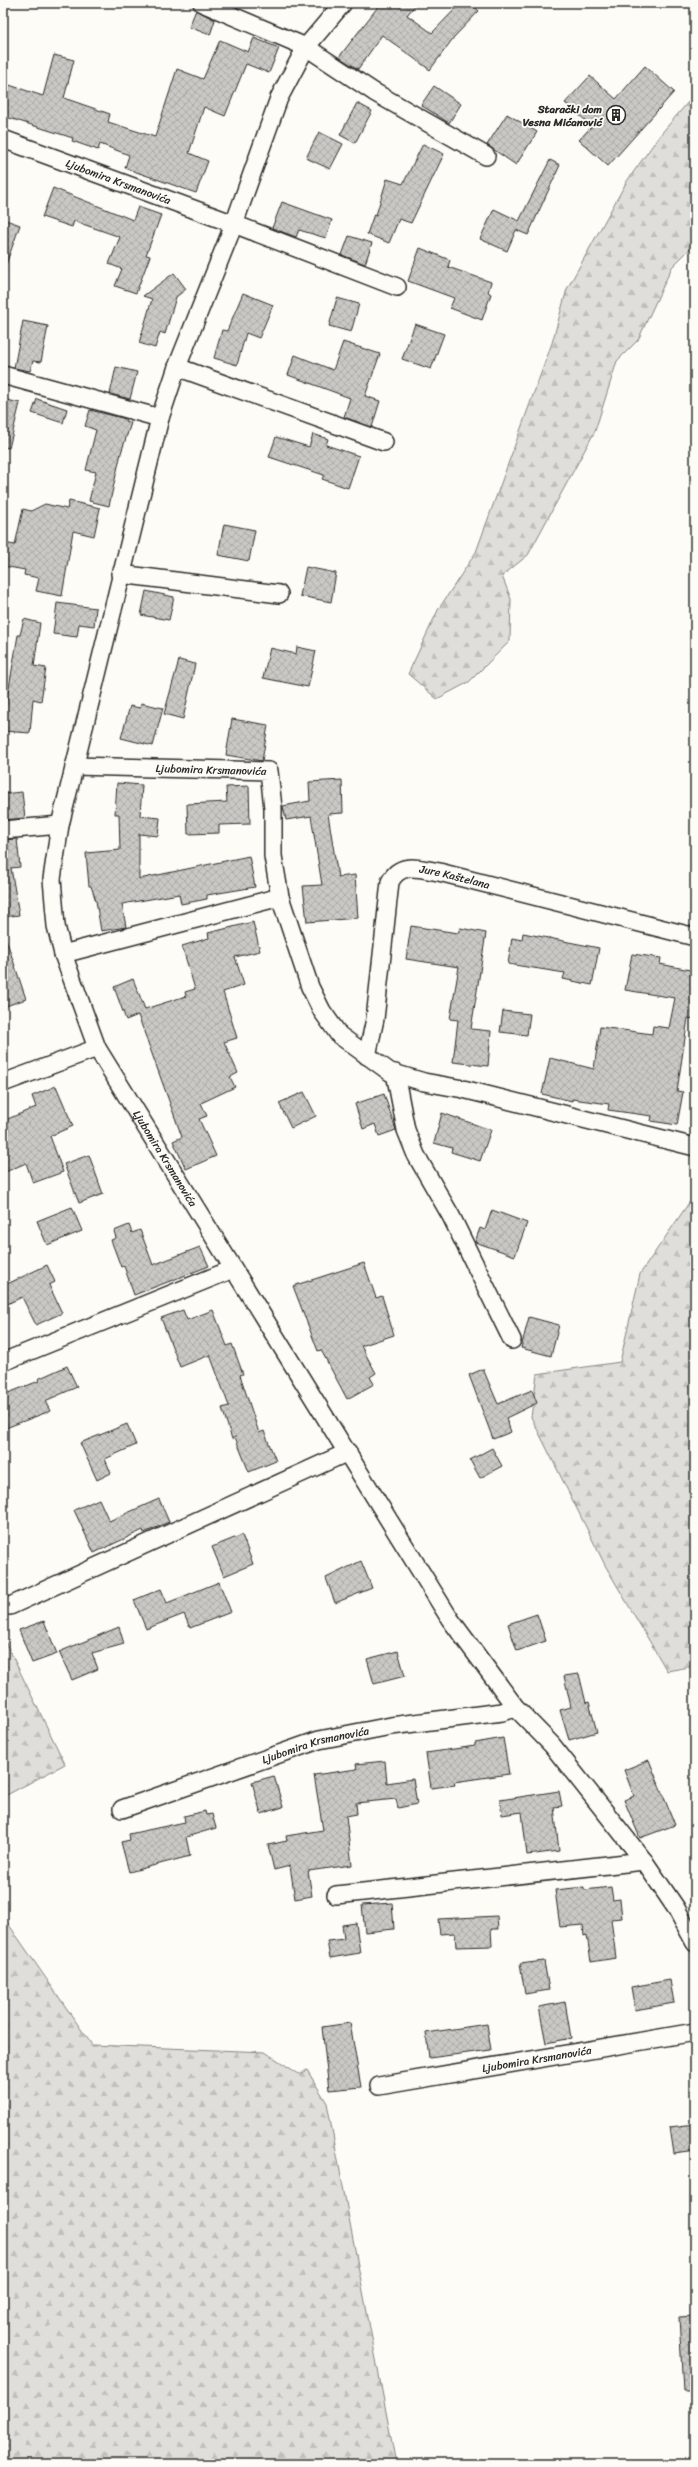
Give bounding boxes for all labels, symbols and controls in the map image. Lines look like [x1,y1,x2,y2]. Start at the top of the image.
place label: Starački dom Vesna Mićanović [523,100,604,132]
building icon: Starački dom Vesna Mićanović [605,104,627,126]
street label: Ljubomira Krsmanovića [63,154,174,210]
street label: Ljubomira Krsmanovića [155,759,267,781]
street label: Jure Kaštelana [417,859,492,895]
street label: Ljubomira Krsmanovića [128,1106,202,1211]
street label: Ljubomira Krsmanovića [259,1721,371,1769]
street label: Ljubomira Krsmanovića [481,2041,593,2078]

